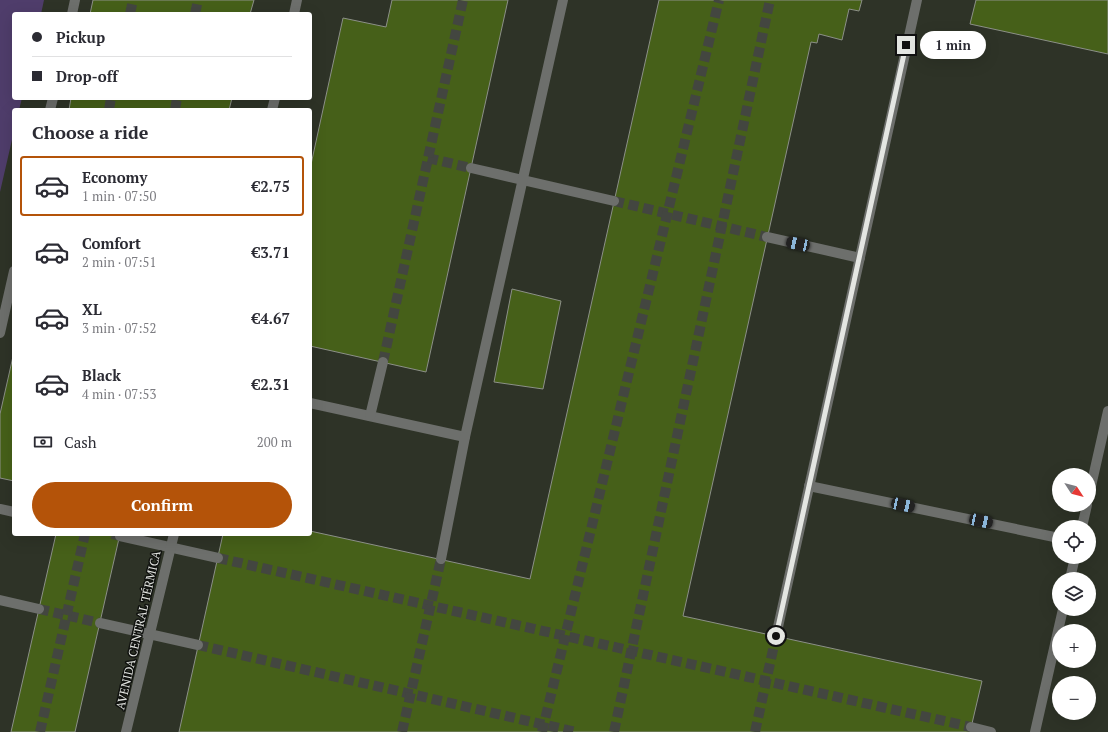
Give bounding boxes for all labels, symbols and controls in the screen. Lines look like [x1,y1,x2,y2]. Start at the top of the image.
text: Pickup [56,27,105,47]
callout: 1 min [920,31,986,59]
route end [897,36,915,54]
text: 1 min [935,36,971,54]
text: Drop-off [56,66,118,86]
text: Choose a ride [32,120,148,144]
text: Economy [82,167,147,187]
icon: car [34,168,70,204]
text: €2.75 [252,176,290,196]
text: 1 min · 07:50 [82,187,156,205]
text: Comfort [82,233,141,253]
icon: car [34,234,70,270]
car [785,236,811,252]
text: €3.71 [252,242,290,262]
text: 2 min · 07:51 [82,253,156,271]
text: XL [82,299,102,319]
icon: car [34,300,70,336]
text: €4.67 [252,308,290,328]
text: 3 min · 07:52 [82,319,156,337]
text: Black [82,365,121,385]
icon: car [34,366,70,402]
text: €2.31 [252,374,290,394]
text: 4 min · 07:53 [82,385,156,403]
icon: cash [32,431,54,453]
text: Cash [64,432,97,452]
text: 200 m [257,433,292,451]
north arrow [1052,468,1096,512]
map controls [1052,468,1096,720]
button: Confirm [32,482,292,528]
car [890,497,916,513]
car [968,513,994,529]
button: locate [1052,520,1096,564]
street label: AVENIDA CENTRAL TÉRMICA [112,548,164,711]
button: layers [1052,572,1096,616]
button: + [1052,624,1096,668]
route start [767,627,785,645]
button: − [1052,676,1096,720]

